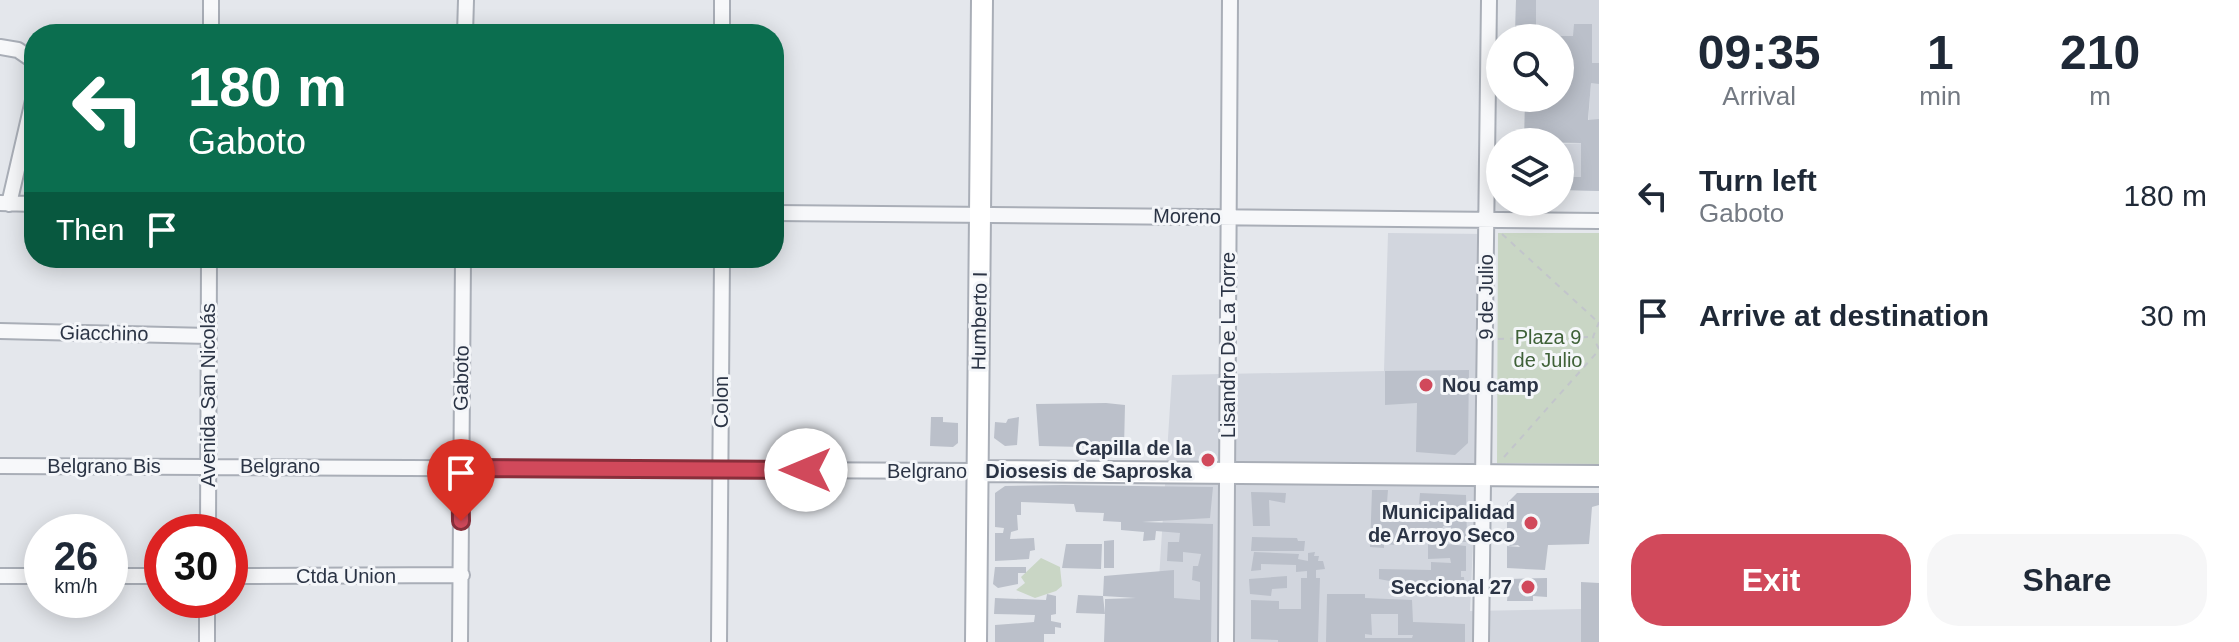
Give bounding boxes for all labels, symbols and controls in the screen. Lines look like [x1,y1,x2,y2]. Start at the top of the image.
map controls [1486,24,1574,216]
button: search [1486,24,1574,112]
text: 09:35 [1698,26,1821,79]
text: 1 [1927,26,1954,79]
text: 210 [2060,26,2140,79]
text: 180 m [188,55,347,118]
icon: left [56,56,160,160]
text: Arrival [1722,81,1796,111]
text: min [1919,81,1961,111]
text: m [2089,81,2111,111]
text: Gaboto [188,121,306,162]
button: layers [1486,128,1574,216]
text: Turn left [1699,164,1817,197]
icon: left [1631,174,1675,218]
text: 180 m [2124,179,2207,212]
text: Gaboto [1699,198,1784,228]
street label: Moreno [1153,204,1221,228]
icon: arrive [140,208,184,252]
text: Then [56,213,124,246]
street label: Lisandro De La Torre [1217,252,1239,438]
street label: 9 de Julio [1475,254,1497,340]
street label: Humberto I [967,271,991,371]
icon: arrive [1631,294,1675,338]
text: Arrive at destination [1699,299,1989,332]
text: 30 m [2140,299,2207,332]
street label: Avenida San Nicolás [197,303,219,487]
street label: Giacchino [59,321,149,345]
park label: Plaza 9 de Julio [1514,326,1582,371]
street label: Gaboto [449,345,473,411]
place label: Nou camp [1442,374,1539,396]
street label: Colon [710,376,732,428]
marker: Nou camp [1417,376,1435,394]
position arrow [764,428,848,512]
place label: Capilla de la Diosesis de Saproska [985,437,1193,482]
pin [427,439,495,521]
icon: arrive [439,451,483,495]
marker: Capilla de la Diosesis de Saproska [1199,451,1217,469]
street label: Belgrano Bis [47,455,161,477]
street label: Belgrano [240,455,320,477]
street label: Belgrano [887,460,967,482]
place label: Municipalidad de Arroyo Seco [1368,501,1515,546]
speed limit sign: 30 [144,514,248,618]
marker: Municipalidad de Arroyo Seco [1522,514,1540,532]
text: 26 [54,534,98,578]
button: Exit [1631,534,1911,626]
button: Share [1927,534,2207,626]
street label: Ctda Union [296,565,396,587]
text: km/h [54,575,98,597]
place label: Seccional 27 [1391,576,1512,598]
marker: Seccional 27 [1519,578,1537,596]

